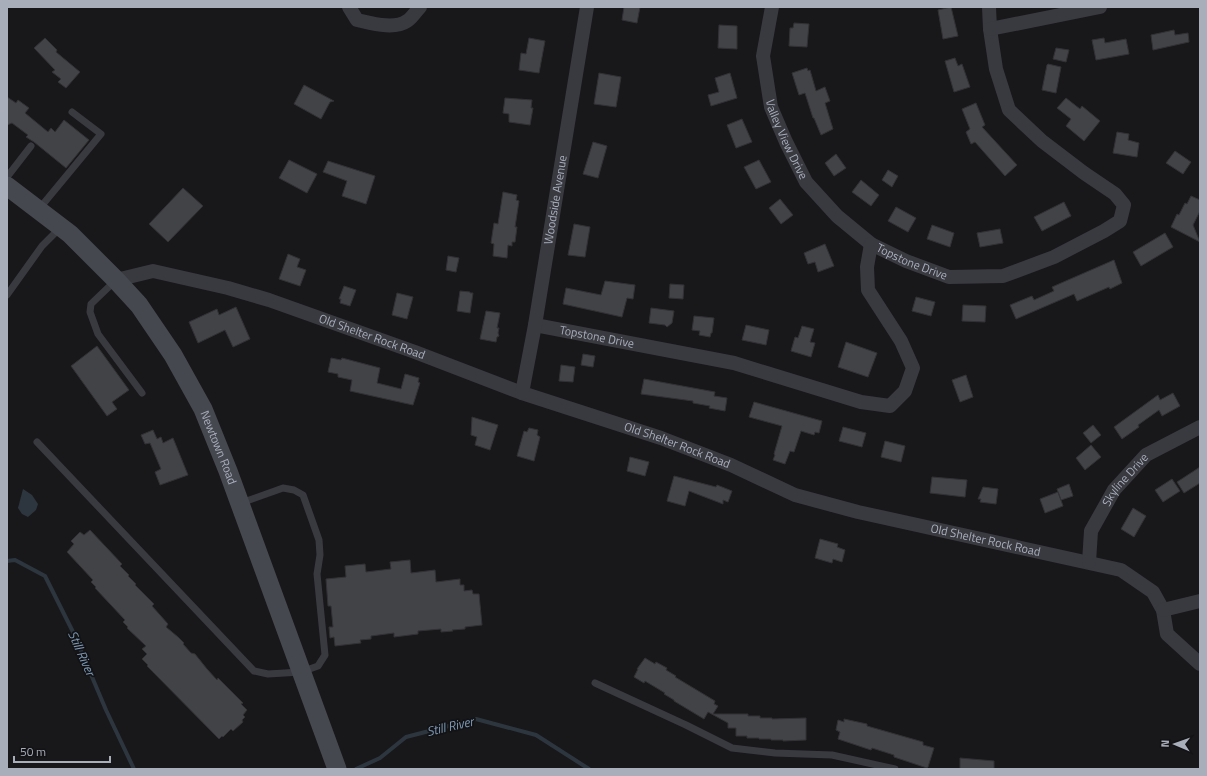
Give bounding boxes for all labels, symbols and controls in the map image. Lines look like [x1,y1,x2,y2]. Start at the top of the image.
street label: Valley View Drive [761,98,813,182]
street label: Woodside Avenue [538,154,572,246]
street label: Topstone Drive [873,238,950,285]
street label: Old Shelter Rock Road [316,308,428,364]
street label: Topstone Drive [558,320,636,353]
street label: Newtown Road [196,408,242,487]
street label: Old Shelter Rock Road [622,417,733,473]
street label: Skyline Drive [1097,448,1153,510]
street label: Old Shelter Rock Road [929,518,1042,561]
water label: Still River [63,627,102,681]
water label: Still River [425,710,477,741]
north arrow [1155,724,1195,764]
scale bar [14,738,110,764]
text: N [1157,740,1173,748]
text: 50 m [20,742,46,761]

